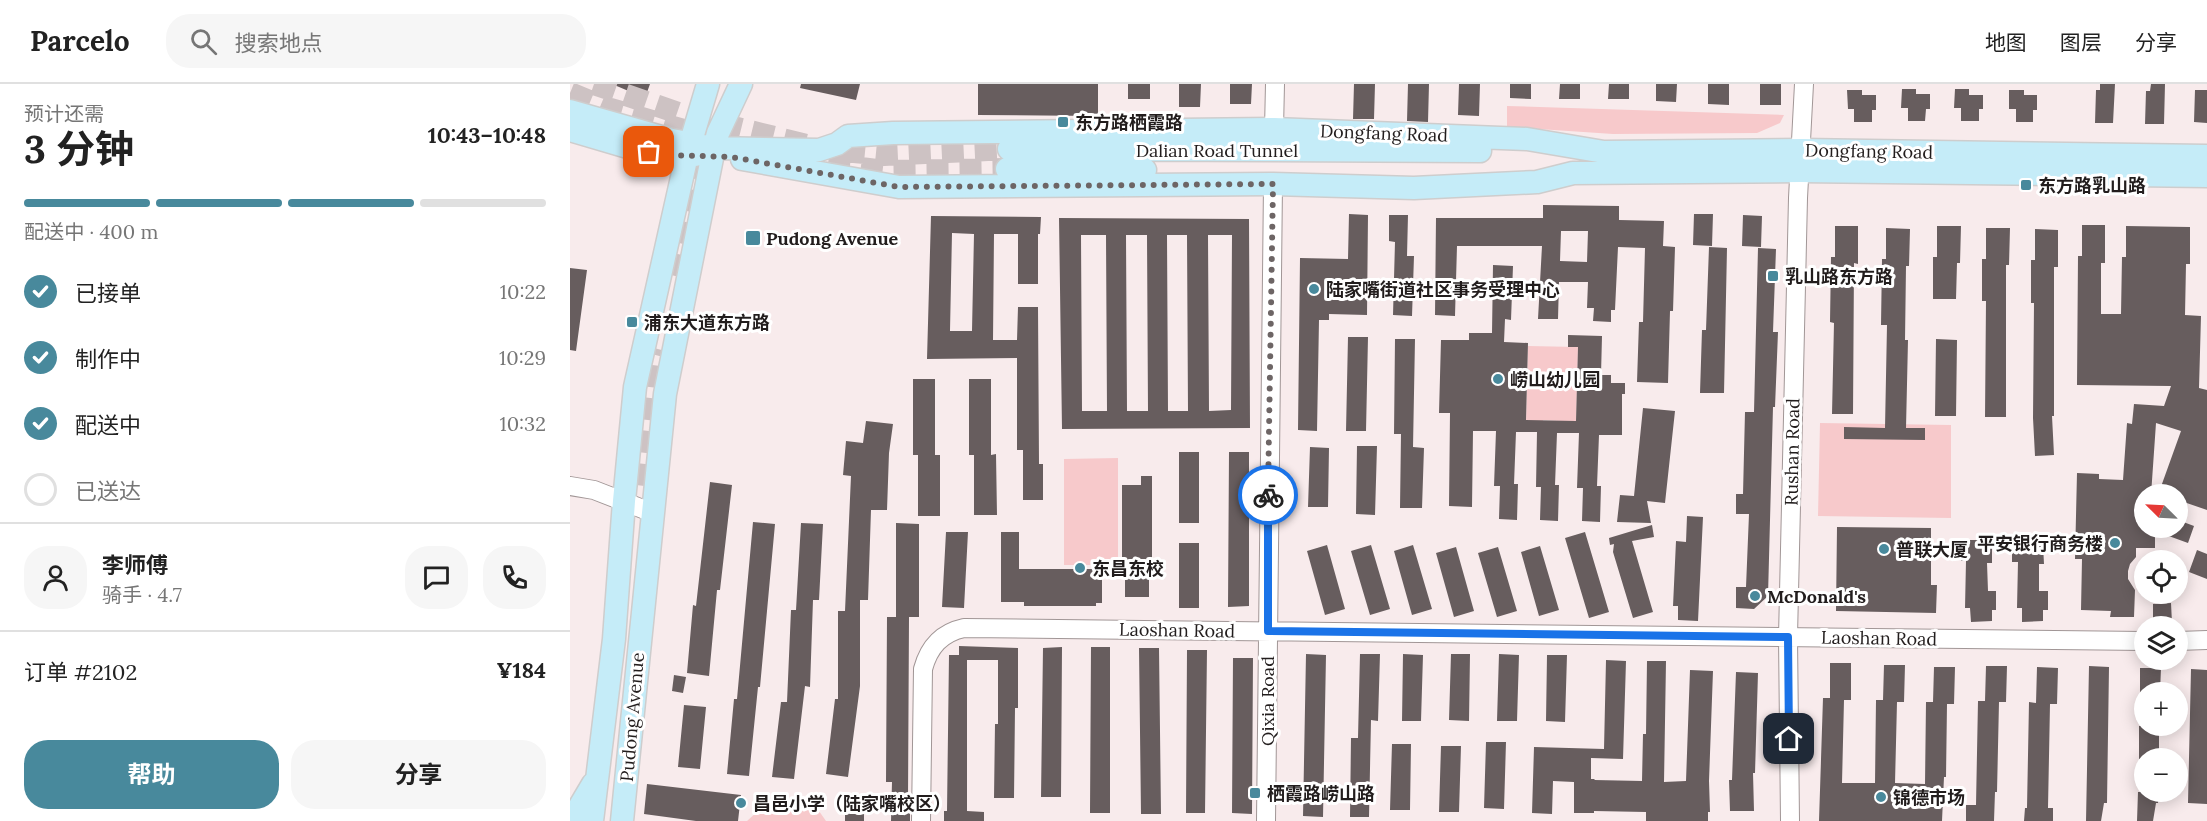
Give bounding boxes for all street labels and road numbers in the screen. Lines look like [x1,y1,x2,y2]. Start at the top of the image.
street label: Dongfang Road [1319,119,1449,147]
street label: Dongfang Road [1805,138,1934,164]
street label: Dalian Road Tunnel [1136,139,1298,162]
street label: Rushan Road [1780,398,1804,506]
street label: Laoshan Road [1119,617,1236,643]
street label: Laoshan Road [1821,625,1938,651]
street label: Pudong Avenue [615,651,649,783]
street label: Qixia Road [1256,656,1279,746]

